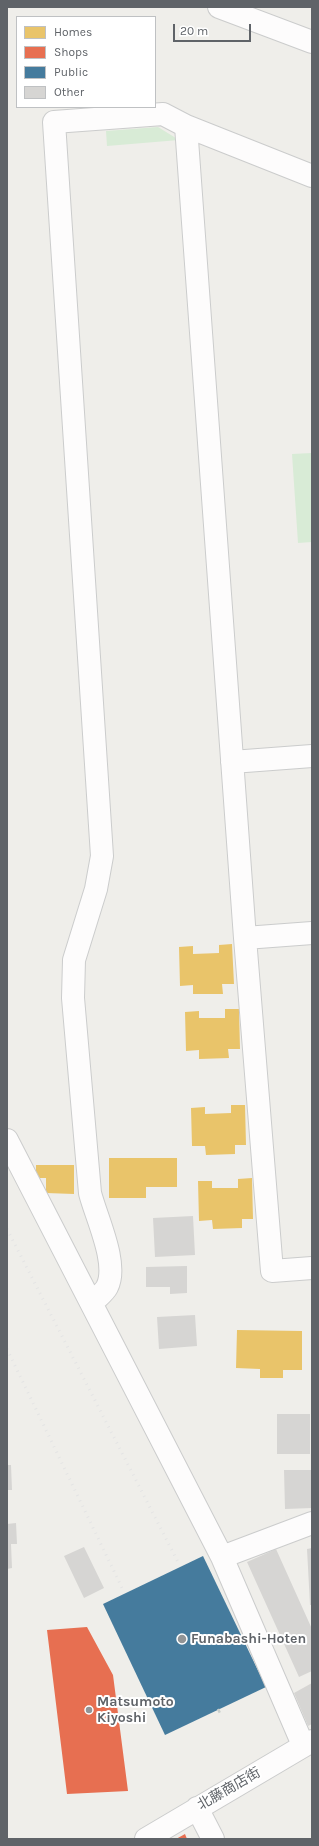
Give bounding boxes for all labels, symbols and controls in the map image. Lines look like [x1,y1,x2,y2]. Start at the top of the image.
legend [16,16,156,108]
scale bar [175,16,253,42]
text: 20 m [180,24,208,38]
text: Homes [54,25,92,39]
text: Shops [54,45,88,59]
text: Public [54,65,88,79]
text: Other [54,85,84,99]
place label: Funabashi-Hoten [191,1631,306,1647]
marker: Funabashi-Hoten [176,1633,188,1645]
place label: Matsumoto Kiyoshi [97,1694,174,1726]
marker: Matsumoto Kiyoshi [84,1705,94,1715]
street label: 北藤商店街 [194,1764,264,1814]

